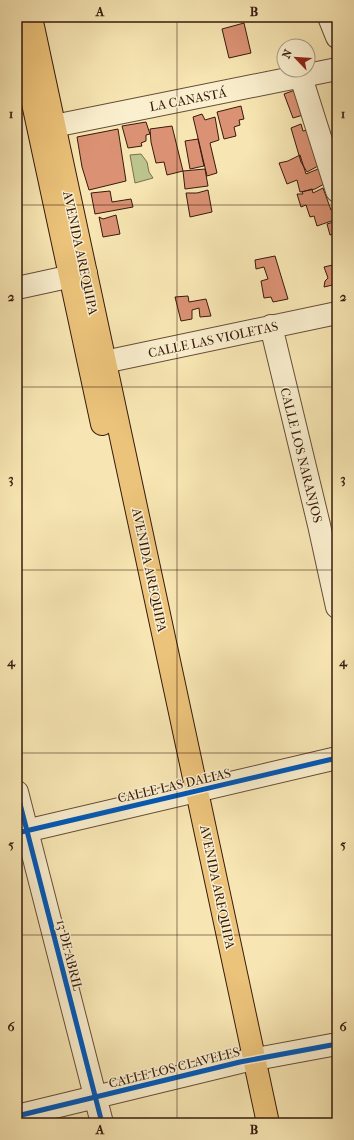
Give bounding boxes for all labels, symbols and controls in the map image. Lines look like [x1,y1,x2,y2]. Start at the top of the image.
text: A [95,4,105,19]
text: B [250,4,259,19]
north arrow [276,38,316,78]
text: N [280,47,295,61]
street label: LA CANASTÁ [148,85,228,114]
text: 1 [9,106,14,121]
text: 1 [341,106,346,121]
street label: AVENIDA AREQUIPA [60,189,101,317]
text: 2 [8,289,15,304]
text: 2 [340,289,347,304]
street label: CALLE LAS VIOLETAS [147,318,280,361]
street label: CALLE LOS NARANJOS [277,386,326,524]
text: 3 [8,471,14,487]
text: 3 [340,471,346,487]
street label: AVENIDA AREQUIPA [129,506,170,634]
text: 4 [6,654,16,670]
text: 4 [338,654,348,670]
street label: CALLE LAS DALIAS [116,765,232,806]
street label: AVENIDA AREQUIPA [197,823,238,951]
text: 5 [8,837,14,852]
text: 5 [340,837,346,852]
street label: 13 DE ABRIL [53,918,86,992]
text: 6 [7,1019,15,1034]
text: 6 [339,1019,347,1034]
street label: CALLE LOS CLAVELES [107,1044,241,1091]
text: A [95,1122,105,1137]
text: B [250,1122,259,1137]

